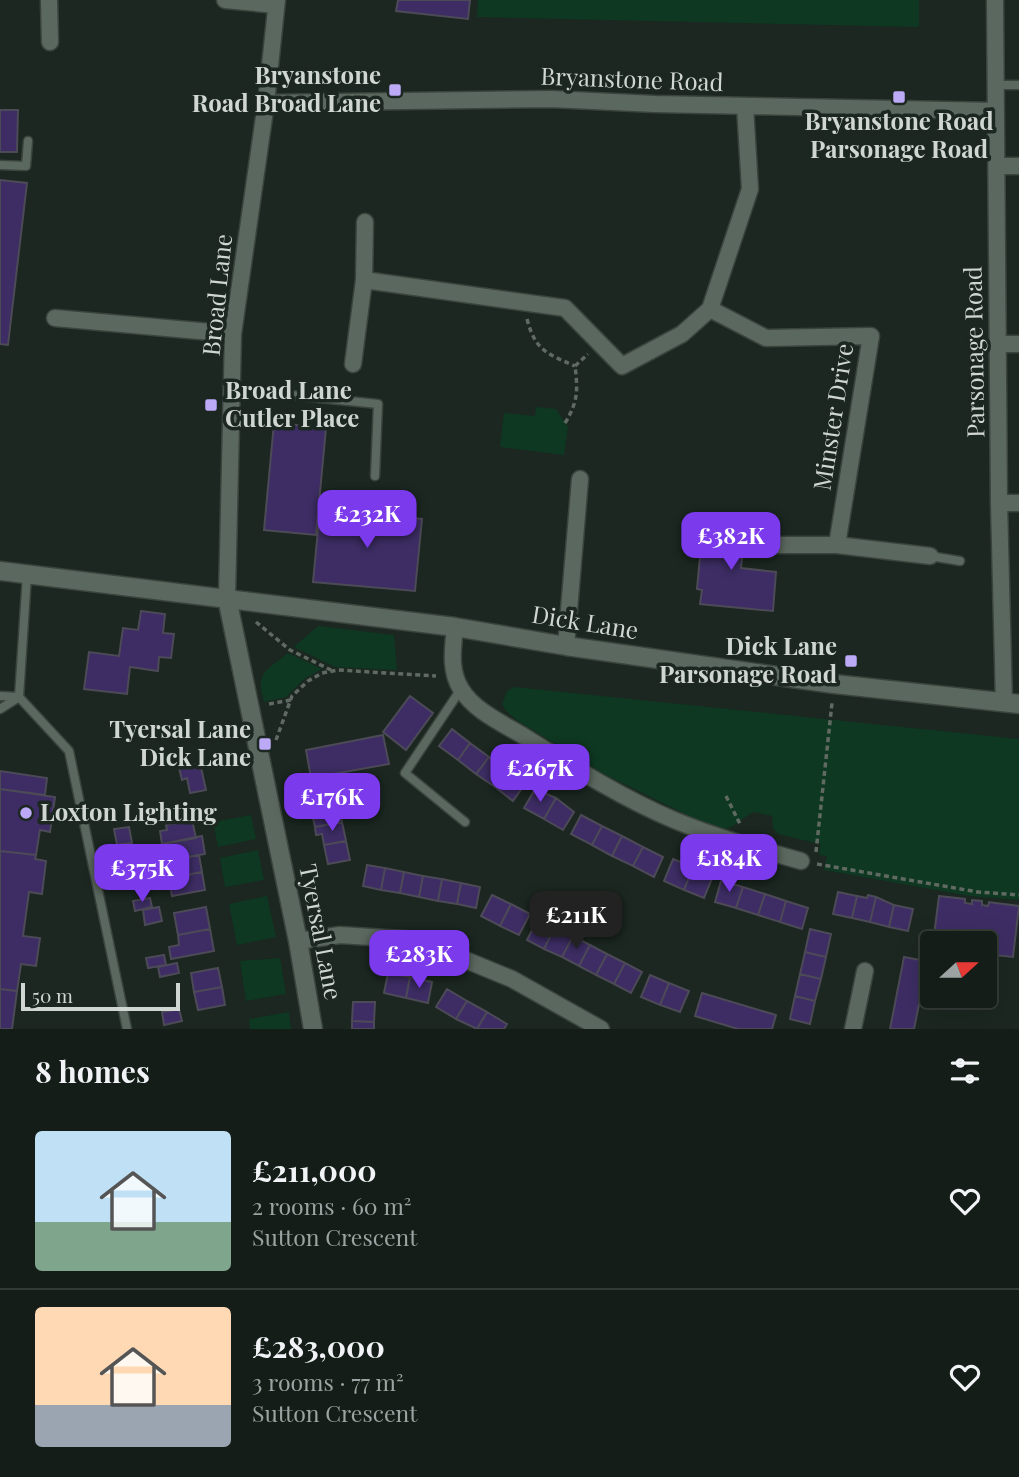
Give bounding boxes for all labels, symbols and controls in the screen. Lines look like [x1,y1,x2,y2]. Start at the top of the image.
place label: Bryanstone Road Broad Lane [192,58,381,118]
street label: Bryanstone Road [540,59,724,97]
marker: Bryanstone Road Broad Lane [387,82,403,98]
marker: Bryanstone Road Parsonage Road [891,89,907,105]
place label: Bryanstone Road Parsonage Road [804,104,994,164]
street label: Broad Lane [194,232,238,357]
street label: Parsonage Road [956,266,990,438]
street label: Minster Drive [805,341,859,493]
place label: Broad Lane Cutler Place [225,373,359,433]
marker: Broad Lane Cutler Place [203,397,219,413]
pin: £232K [318,490,416,550]
text: £232K [334,497,400,528]
pin: £382K [682,512,780,572]
text: £382K [697,519,765,550]
street label: Dick Lane [530,597,641,645]
place label: Dick Lane Parsonage Road [659,629,837,689]
marker: Dick Lane Parsonage Road [843,653,859,669]
place label: Tyersal Lane Dick Lane [109,712,251,772]
marker: Tyersal Lane Dick Lane [257,736,273,752]
pin: £267K [491,744,589,804]
text: £267K [507,751,574,782]
pin: £176K [283,774,381,833]
text: £176K [300,780,364,811]
place label: Loxton Lighting [40,795,218,827]
marker: Loxton Lighting [18,805,34,821]
pin: £184K [680,834,778,894]
text: £184K [696,841,762,872]
pin: £375K [93,844,191,904]
text: £375K [110,851,174,882]
street label: Tyersal Lane [293,861,351,1002]
pin: £211K [527,892,625,951]
text: £211K [545,898,607,929]
pin: £283K [370,930,468,990]
north arrow [920,931,998,1008]
map controls [920,931,997,1008]
text: £283K [385,937,453,968]
scale bar [21,980,180,1012]
text: 50 m [32,982,73,1008]
text: 8 homes [35,1051,150,1091]
icon: filters [946,1052,984,1090]
text: £211,000 [252,1150,377,1190]
icon: home [91,1159,175,1243]
icon: heart [946,1182,984,1220]
text: 2 rooms · 60 m² [252,1190,412,1221]
text: Sutton Crescent [252,1221,417,1252]
text: £283,000 [252,1326,385,1366]
icon: home [91,1335,175,1419]
icon: heart [946,1358,984,1396]
text: 3 rooms · 77 m² [252,1366,404,1397]
text: Sutton Crescent [252,1397,417,1428]

